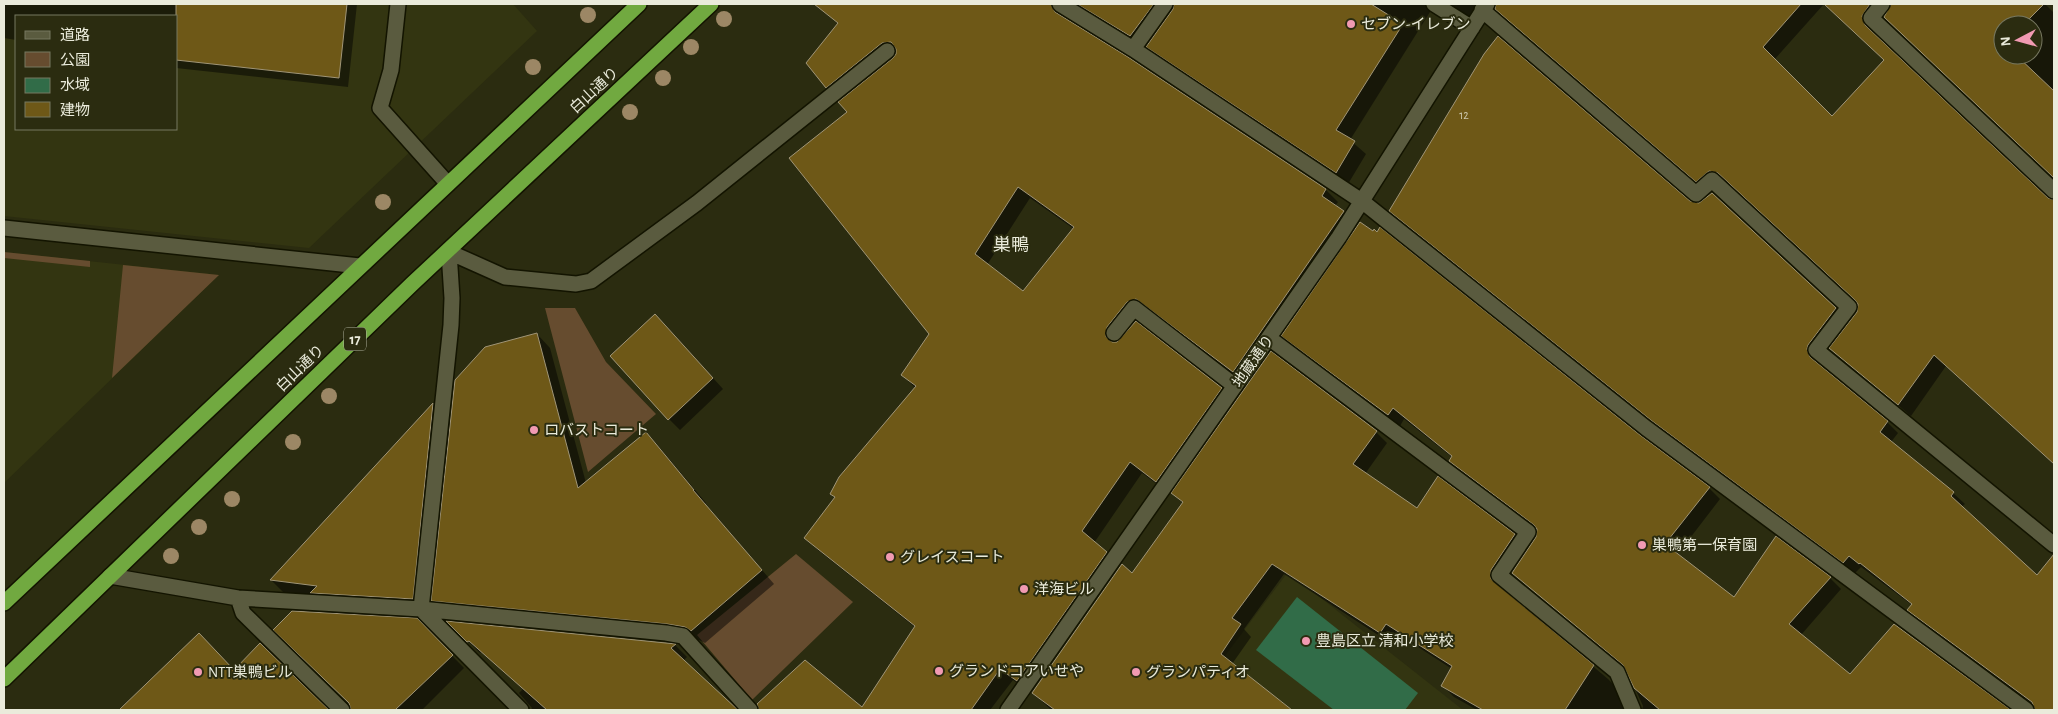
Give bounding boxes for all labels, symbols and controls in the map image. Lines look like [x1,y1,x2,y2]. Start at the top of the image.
legend [15,15,178,130]
north arrow [1993,15,2043,65]
place label: セブン-イレブン [1361,16,1471,32]
marker: セブン-イレブン [1345,18,1357,30]
text: 道路 [60,27,90,43]
text: N [1999,36,2014,47]
text: 公園 [60,52,90,68]
street label: 白山通り [567,64,621,116]
text: 水域 [60,77,90,93]
text: 建物 [60,102,90,118]
house number: 12 [1459,109,1469,121]
district label: 巣鴨 [993,235,1029,255]
road number: 17 [344,328,366,350]
street label: 地蔵通り [1229,332,1277,390]
street label: 白山通り [273,341,327,395]
place label: ロバストコート [544,422,649,438]
marker: ロバストコート [528,424,540,436]
place label: 巣鴨第一保育園 [1652,537,1757,553]
marker: 巣鴨第一保育園 [1636,539,1648,551]
place label: グレイスコート [900,549,1005,565]
marker: グレイスコート [884,551,896,563]
place label: 洋海ビル [1034,581,1094,597]
marker: 洋海ビル [1018,583,1030,595]
place label: 豊島区立 清和小学校 [1316,633,1453,649]
marker: 豊島区立 清和小学校 [1300,635,1312,647]
place label: グランドコアいせや [949,663,1084,679]
place label: NTT巣鴨ビル [208,664,293,680]
place label: グランパティオ [1146,664,1250,680]
marker: グランドコアいせや [933,665,945,677]
marker: NTT巣鴨ビル [192,666,204,678]
marker: グランパティオ [1130,666,1142,678]

